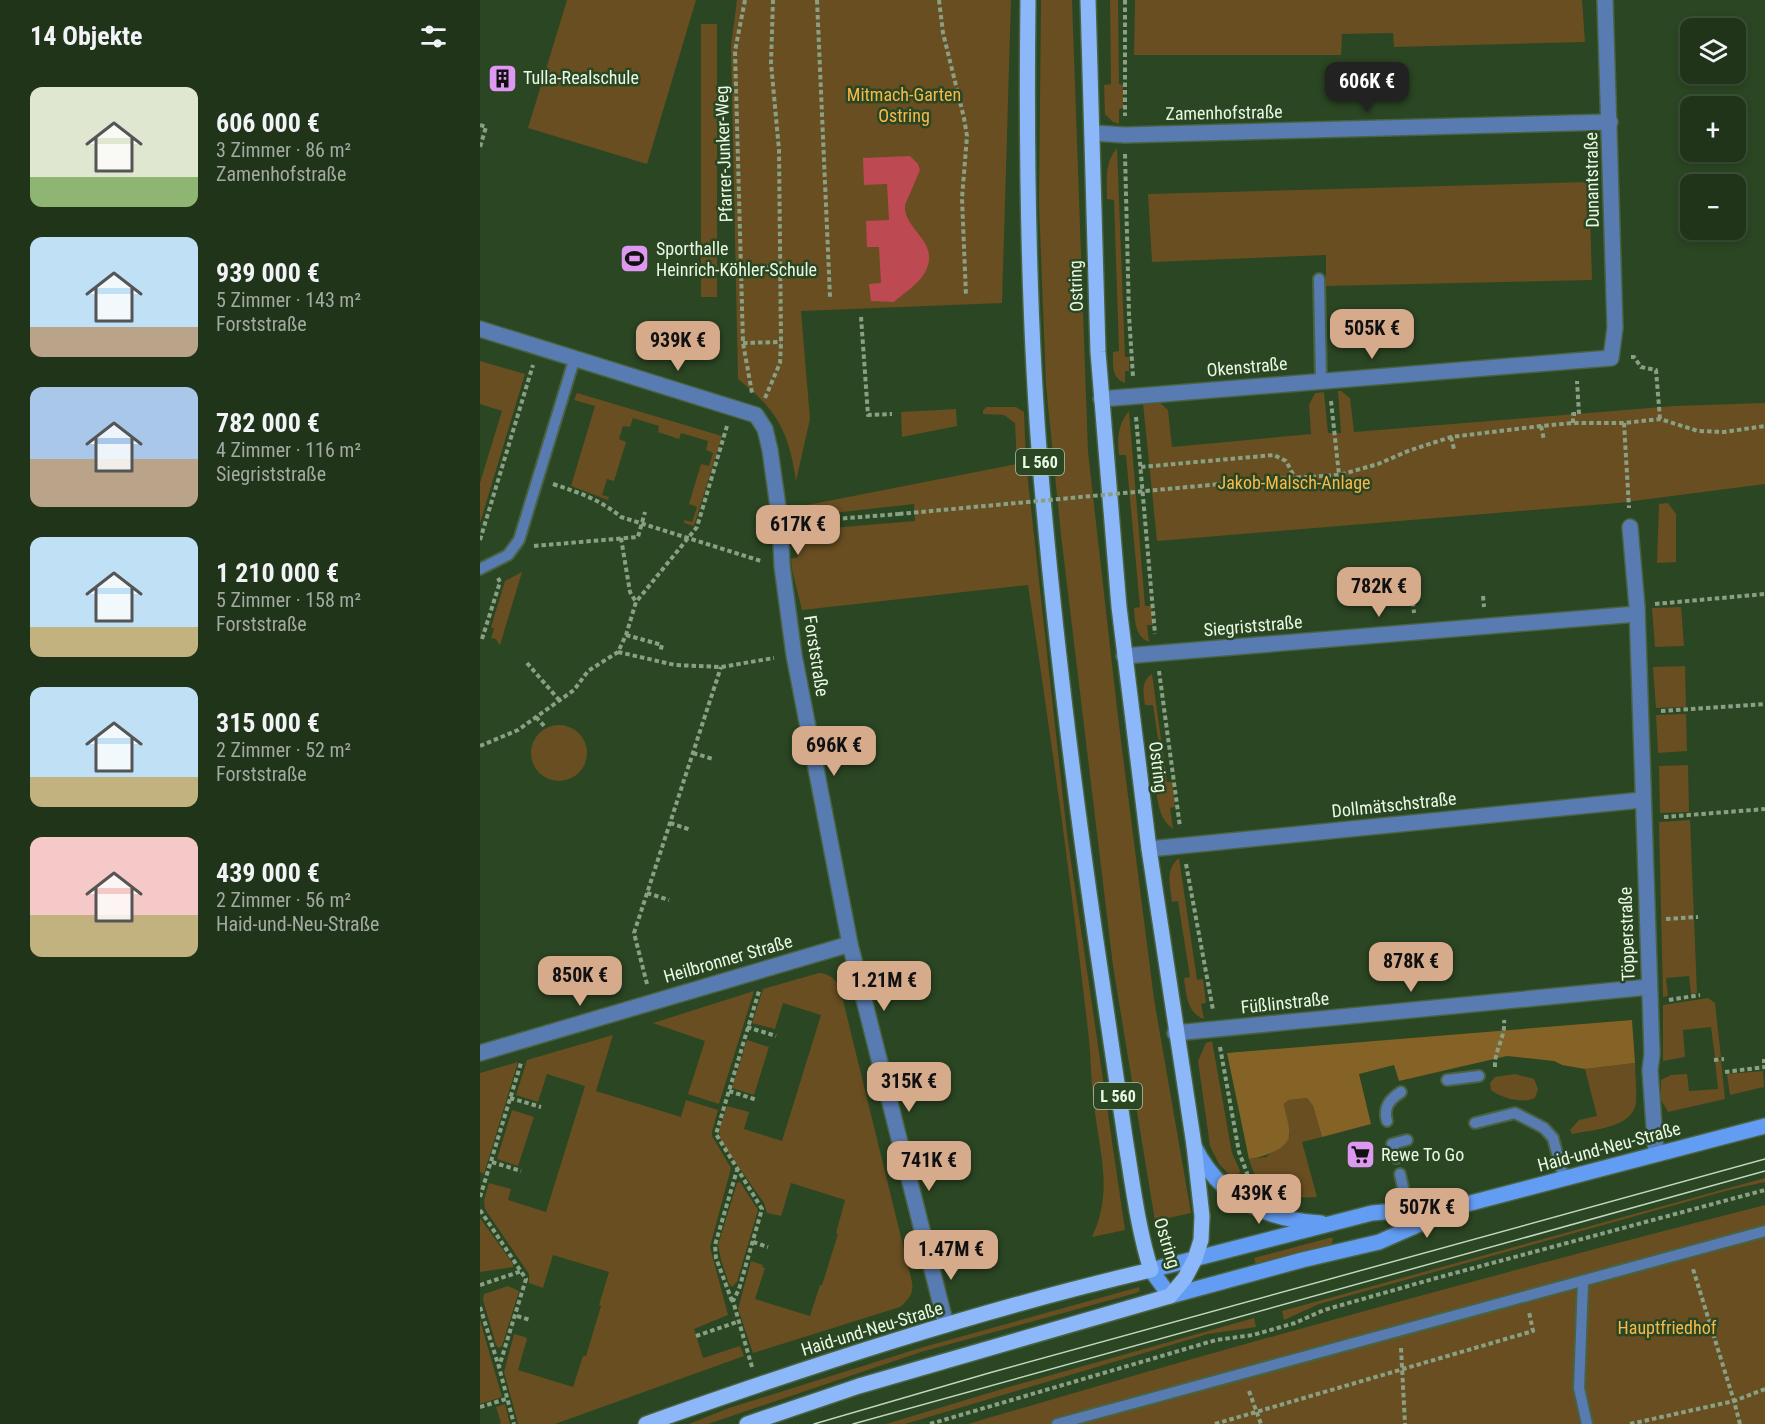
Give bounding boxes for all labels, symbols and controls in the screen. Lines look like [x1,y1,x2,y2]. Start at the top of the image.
map controls [1680,18,1746,240]
button: layers [1680,18,1746,84]
icon: filters [417,20,450,53]
text: 14 Objekte [30,21,143,51]
building icon: Tulla-Realschule [486,62,518,94]
pin: 606K € [1318,62,1416,113]
place label: Tulla-Realschule [523,67,639,88]
text: 606K € [1339,69,1395,93]
park label: Mitmach-Garten Ostring [847,84,961,126]
street label: Pfarrer-Junker-Weg [711,85,736,223]
button: + [1680,96,1746,162]
street label: Zamenhofstraße [1165,101,1283,124]
text: 606 000 € [216,108,320,138]
icon: home [78,111,150,183]
street label: Dunantstraße [1580,132,1603,228]
text: 3 Zimmer · 86 m² [216,138,351,162]
text: Zamenhofstraße [216,162,346,186]
button: − [1680,174,1746,240]
place label: Sporthalle Heinrich-Köhler-Schule [656,238,817,280]
sports icon: Sporthalle Heinrich-Köhler-Schule [619,243,651,275]
text: 939 000 € [216,258,320,288]
street label: Ostring [1064,260,1087,312]
icon: home [78,261,150,333]
text: 5 Zimmer · 143 m² [216,288,361,312]
pin: 505K € [1323,309,1421,360]
text: Forststraße [216,312,307,336]
text: 505K € [1344,316,1400,340]
pin: 939K € [629,321,727,372]
text: 939K € [650,328,706,352]
street label: Okenstraße [1206,353,1288,380]
text: 782 000 € [216,408,320,438]
icon: home [78,411,150,483]
text: 4 Zimmer · 116 m² [216,438,361,462]
road number: L 560 [1016,449,1064,475]
text: Siegriststraße [216,462,326,486]
park label: Jakob-Malsch-Anlage [1217,472,1371,493]
pin: 617K € [749,505,847,556]
text: 617K € [770,512,826,536]
text: 1 210 000 € [216,558,339,588]
icon: home [78,561,150,633]
pin: 782K € [1330,567,1428,618]
text: 782K € [1351,574,1407,598]
text: 5 Zimmer · 158 m² [216,588,361,612]
street label: Siegriststraße [1203,611,1303,640]
text: Forststraße [216,612,307,636]
street label: Forststraße [800,614,833,698]
text: 315 000 € [216,708,320,738]
icon: home [78,711,150,783]
pin: 696K € [785,726,883,777]
text: 696K € [806,733,862,757]
text: 2 Zimmer · 52 m² [216,738,351,762]
street label: Ostring [1145,740,1172,794]
text: Forststraße [216,762,307,786]
street label: Dollmätschstraße [1330,788,1457,822]
text: 439 000 € [216,858,320,888]
icon: home [78,861,150,933]
street label: Töpperstraße [1614,887,1639,982]
text: 2 Zimmer · 56 m² [216,888,351,912]
text: Haid-und-Neu-Straße [216,912,379,936]
street label: Heilbronner Straße [661,930,795,987]
pin: 878K € [1362,942,1460,993]
text: 878K € [1383,949,1439,973]
pin: 850K € [531,956,629,1007]
pin: 1.21M € [829,961,939,1012]
text: 850K € [552,963,608,987]
text: 1.21M € [851,968,917,992]
street label: Füßlinstraße [1240,987,1330,1018]
pin: 315K € [860,1062,958,1113]
text: 315K € [881,1069,937,1093]
road number: L 560 [1094,1083,1142,1109]
street label: Haid-und-Neu-Straße [1535,1117,1683,1176]
supermarket icon: Rewe To Go [1344,1139,1376,1171]
pin: 741K € [880,1141,978,1192]
place label: Rewe To Go [1381,1144,1464,1165]
text: 741K € [901,1148,957,1172]
pin: 439K € [1210,1174,1308,1225]
text: 439K € [1231,1181,1287,1205]
pin: 507K € [1378,1188,1476,1239]
text: 507K € [1399,1195,1455,1219]
street label: Ostring [1150,1215,1185,1271]
pin: 1.47M € [896,1230,1006,1281]
text: 1.47M € [918,1237,984,1261]
street label: Haid-und-Neu-Straße [798,1297,945,1360]
park label: Hauptfriedhof [1618,1317,1717,1338]

